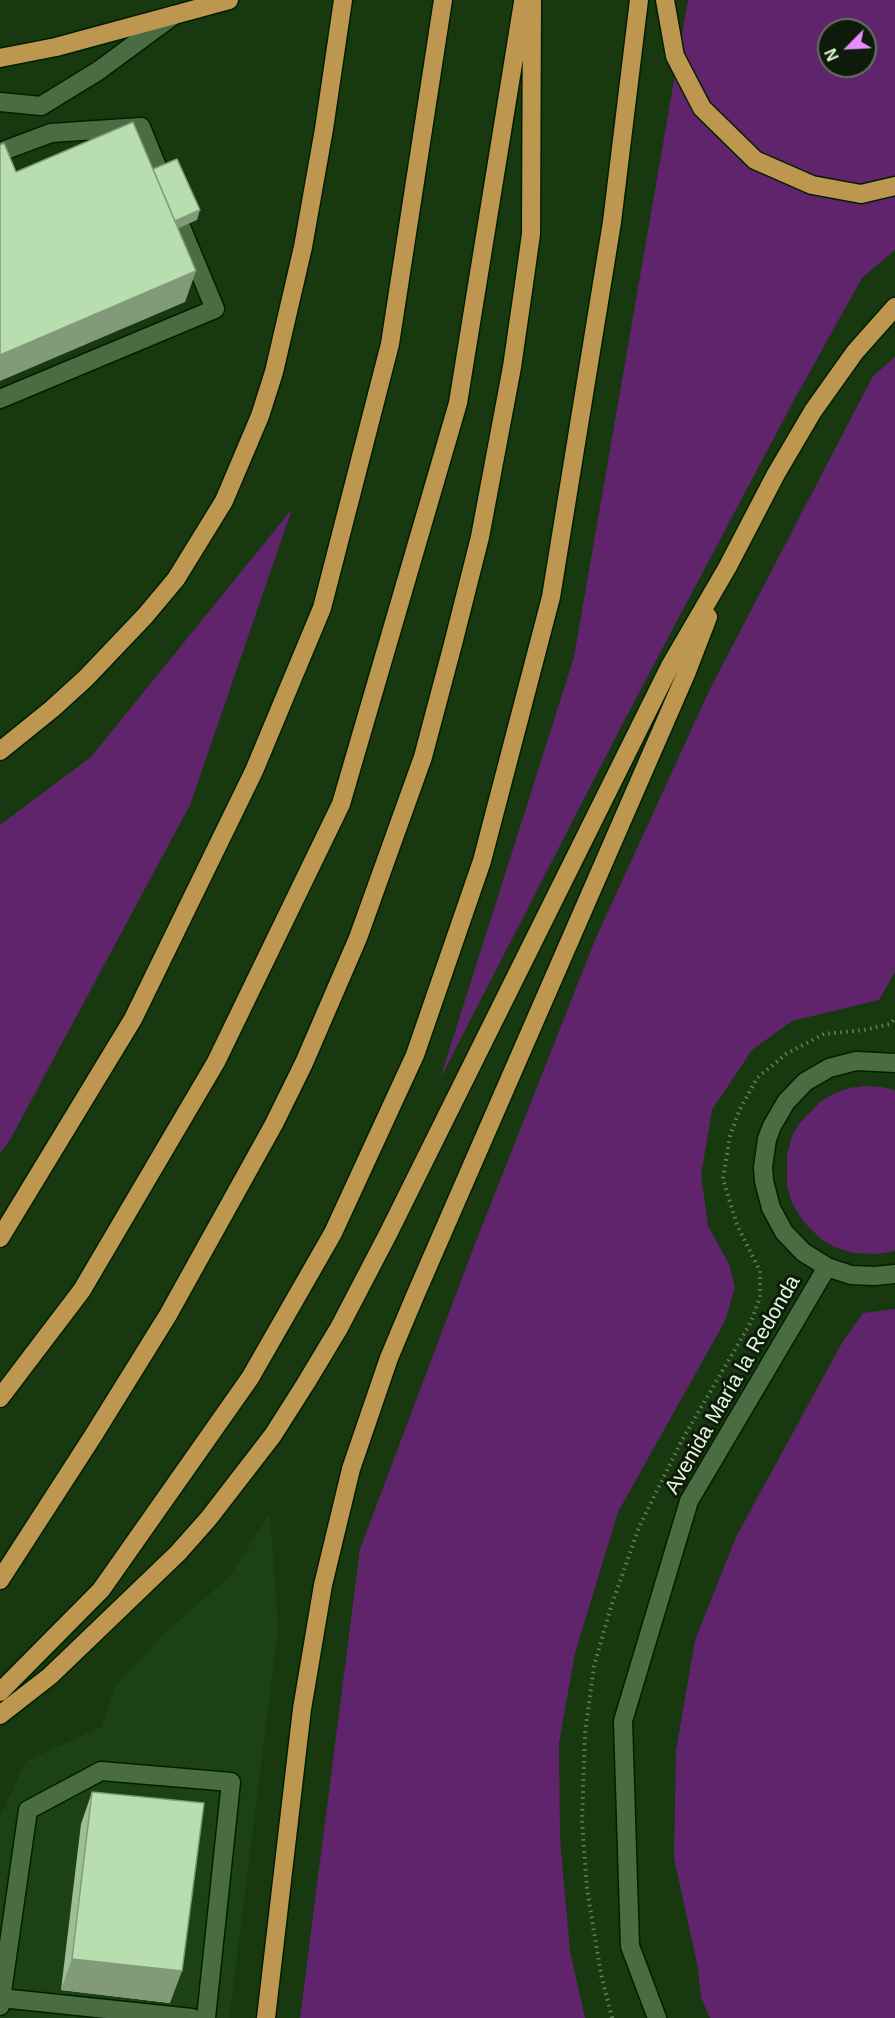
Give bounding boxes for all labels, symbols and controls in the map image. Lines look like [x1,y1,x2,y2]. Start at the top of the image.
north arrow [817,18,877,78]
text: N [822,46,842,63]
street label: Avenida María la Redonda [660,1271,806,1499]

